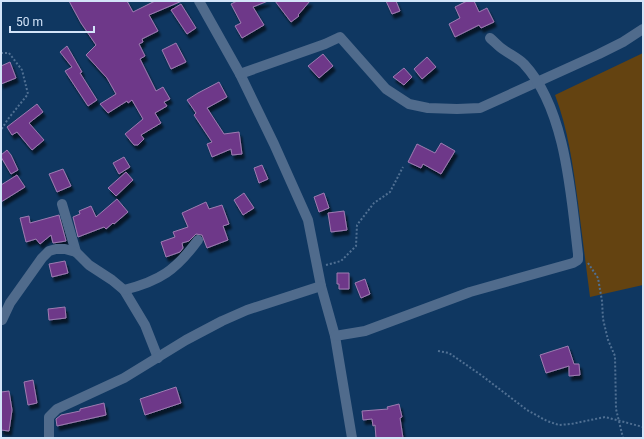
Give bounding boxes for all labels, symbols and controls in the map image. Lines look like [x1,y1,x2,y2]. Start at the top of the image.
scale bar [10,8,94,34]
text: 50 m [16,15,43,29]

